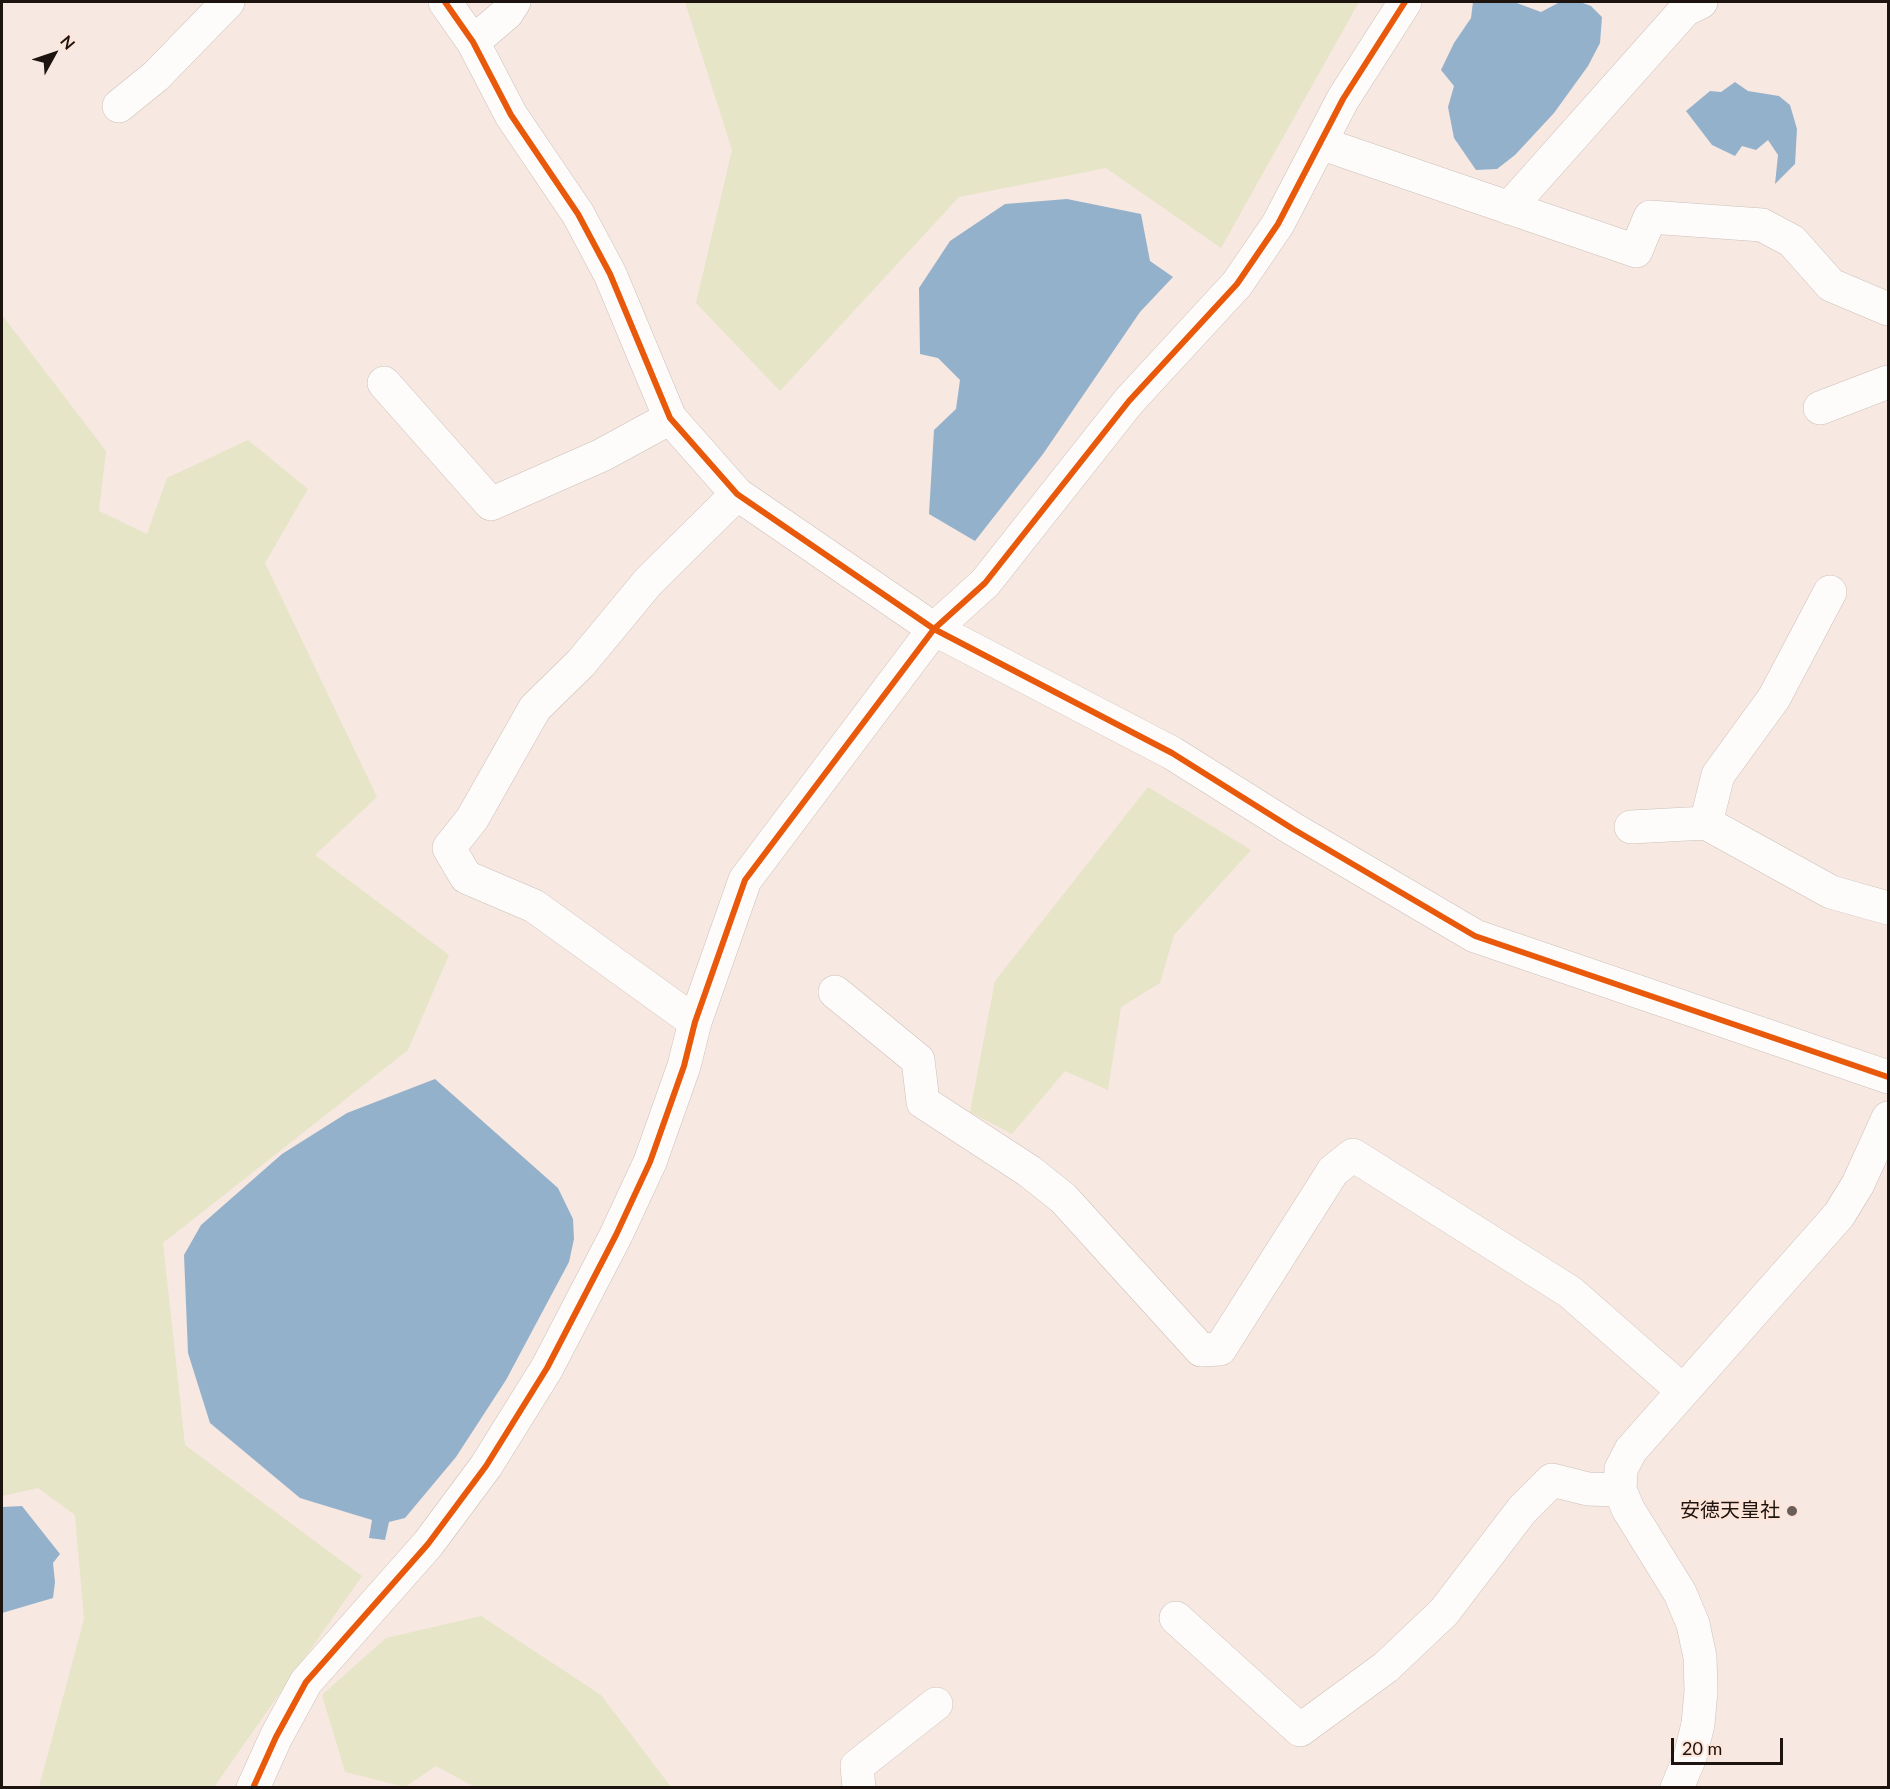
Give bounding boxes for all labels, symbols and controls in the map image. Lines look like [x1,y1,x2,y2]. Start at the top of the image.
north arrow [24,24,84,84]
text: N [57,31,79,53]
place label: 安徳天皇社 [1680,1499,1780,1523]
marker: 安徳天皇社 [1785,1504,1799,1518]
scale bar [1674,1726,1786,1764]
text: 20 m [1682,1737,1722,1759]

